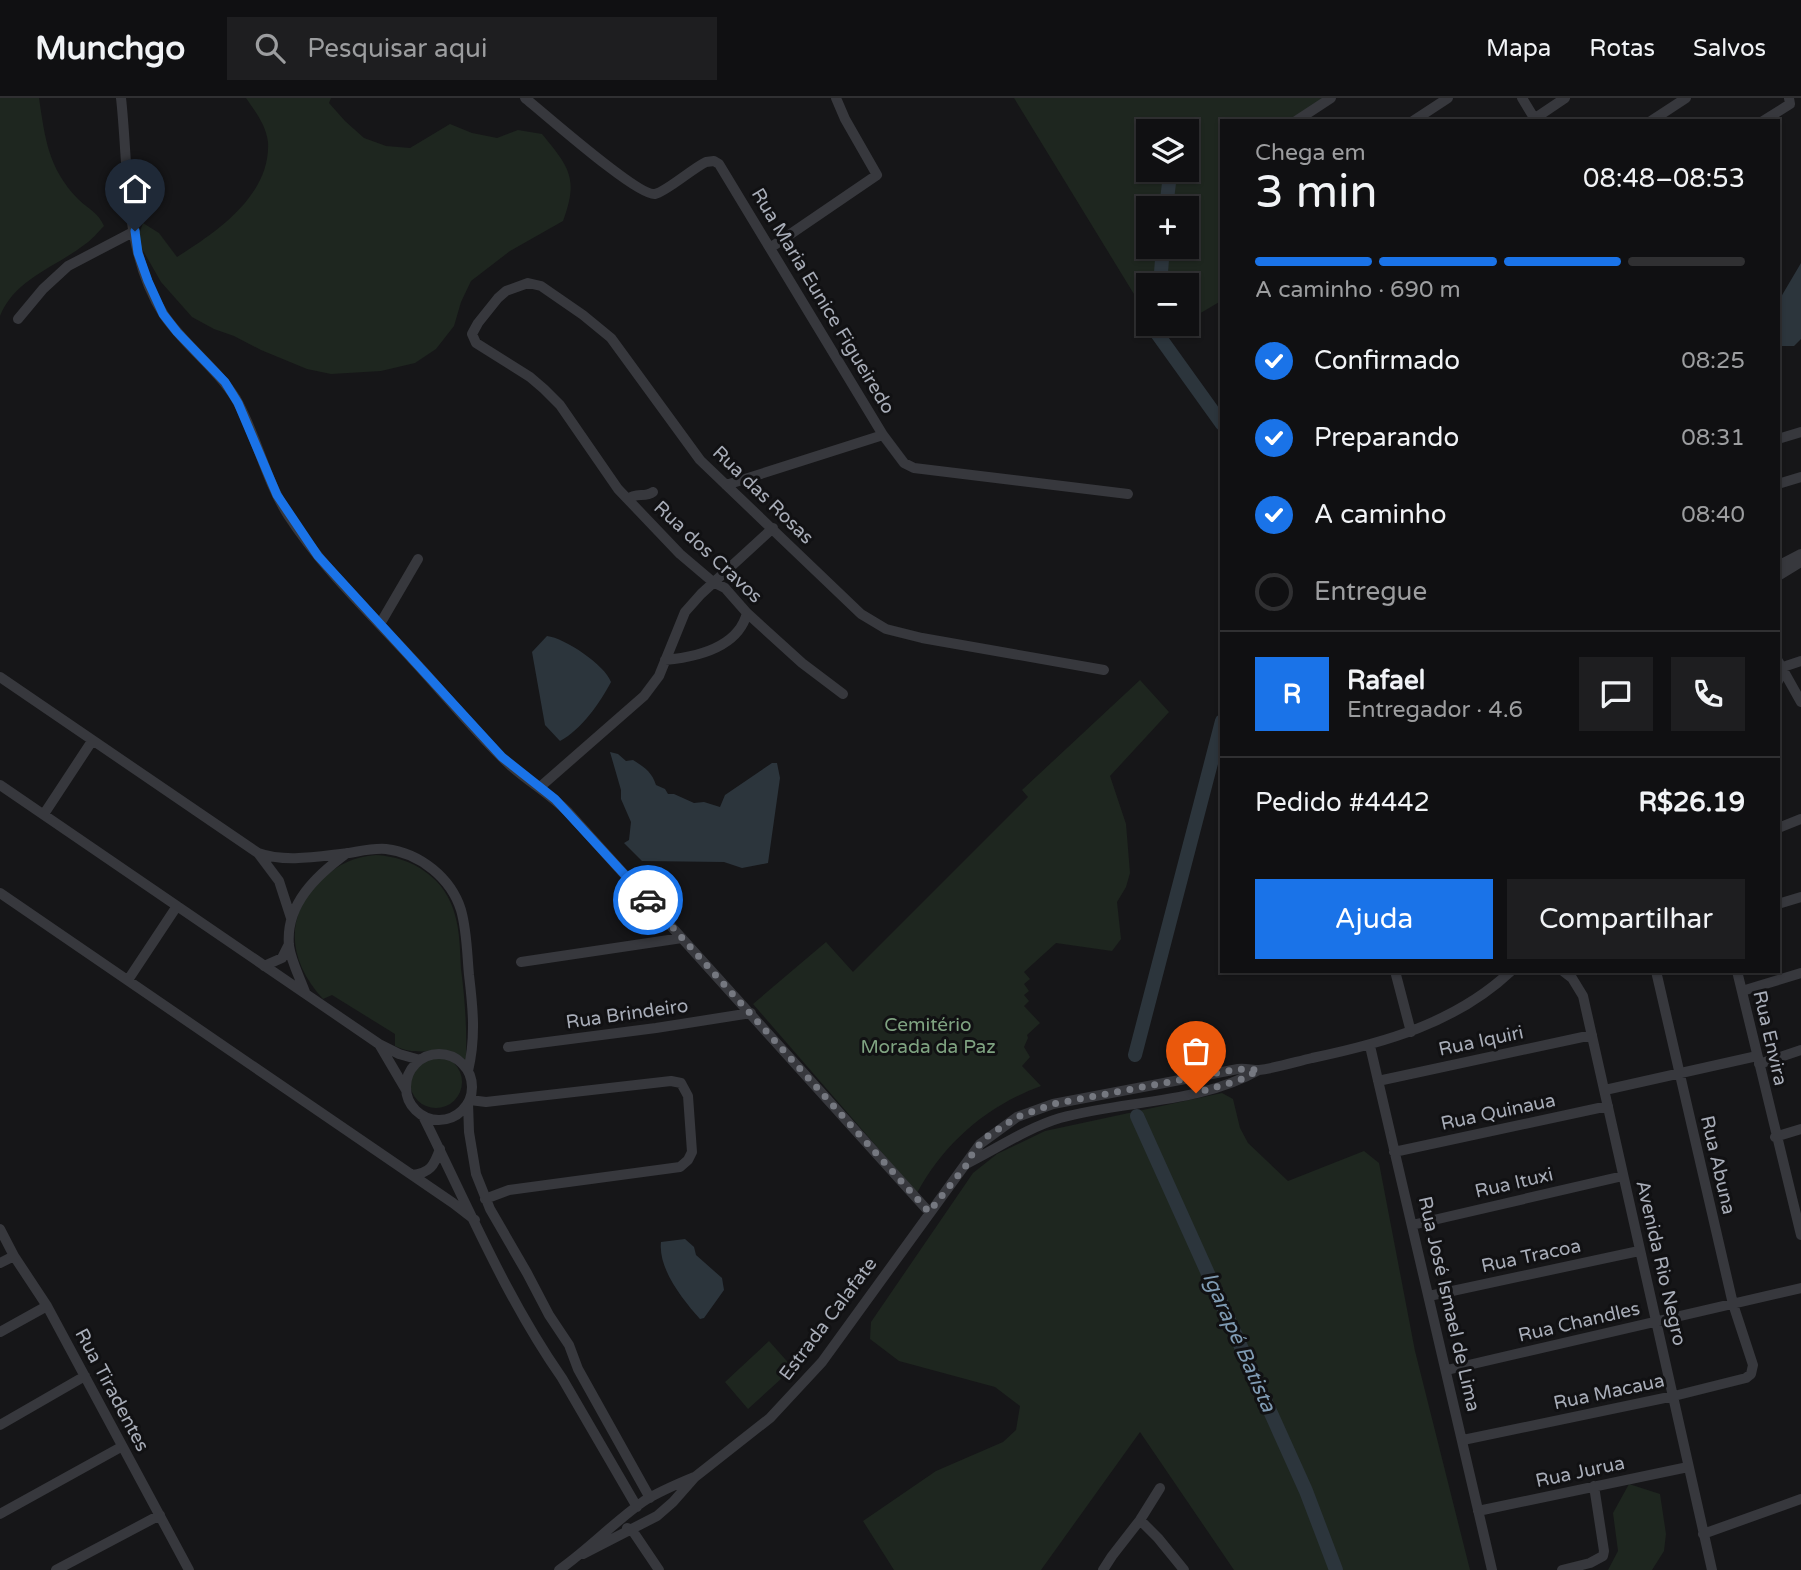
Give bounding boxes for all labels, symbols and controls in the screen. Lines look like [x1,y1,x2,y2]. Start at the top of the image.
search box [227,17,717,80]
text: Munchgo [35,29,185,68]
icon: search [251,29,289,67]
text: Pesquisar aqui [307,33,487,64]
text: Mapa [1486,34,1551,63]
text: Rotas [1589,34,1655,63]
text: Salvos [1693,34,1766,63]
map controls [1136,119,1199,336]
button: layers [1136,119,1199,182]
text: Chega em [1255,139,1366,167]
pin [105,159,165,231]
text: 08:48–08:53 [1583,163,1745,194]
text: 3 min [1255,165,1378,220]
icon: home [116,170,154,208]
street label: Rua Maria Eunice Figueiredo [747,184,899,418]
button: + [1136,196,1199,259]
button: − [1136,273,1199,336]
text: A caminho · 690 m [1255,276,1461,304]
icon: check [1255,342,1293,380]
text: Confirmado [1314,345,1460,376]
text: 08:25 [1681,347,1745,375]
icon: check [1255,419,1293,457]
text: Preparando [1314,422,1459,453]
text: 08:31 [1681,424,1745,452]
street label: Rua das Rosas [708,441,818,549]
street label: Rua dos Cravos [649,496,767,608]
icon: check [1255,496,1293,534]
text: A caminho [1314,499,1446,530]
text: 08:40 [1681,501,1745,529]
text: Entregue [1314,576,1427,607]
button: chat [1579,657,1653,731]
button: phone [1671,657,1745,731]
text: Rafael [1347,665,1425,696]
text: R [1283,679,1301,710]
text: Entregador · 4.6 [1347,696,1523,724]
text: Pedido #4442 [1255,787,1430,818]
text: R$26.19 [1638,787,1745,818]
courier [613,865,683,935]
button: Ajuda [1255,879,1493,959]
button: Compartilhar [1507,879,1745,959]
icon: car [629,881,667,919]
street label: Rua Envira [1748,988,1792,1088]
street label: Rua Brindeiro [564,995,690,1033]
park label: Cemitério Morada da Paz [860,1014,996,1058]
pin [1166,1021,1226,1093]
street label: Rua Iquiri [1437,1021,1525,1061]
icon: bag [1177,1032,1215,1070]
street label: Rua Quinaua [1439,1089,1557,1135]
street label: Rua Abuna [1696,1114,1740,1216]
street label: Rua Ituxi [1473,1163,1555,1203]
street label: Avenida Rio Negro [1631,1178,1691,1348]
street label: Rua José Ismael de Lima [1414,1194,1484,1414]
street label: Rua Tracoa [1479,1235,1583,1277]
street label: Estrada Calafate [775,1253,881,1385]
water label: Igarapé Batista [1197,1268,1281,1417]
street label: Rua Chandles [1516,1297,1642,1347]
street label: Rua Tiradentes [70,1325,154,1455]
street label: Rua Macaua [1552,1370,1666,1414]
street label: Rua Jurua [1533,1452,1627,1492]

